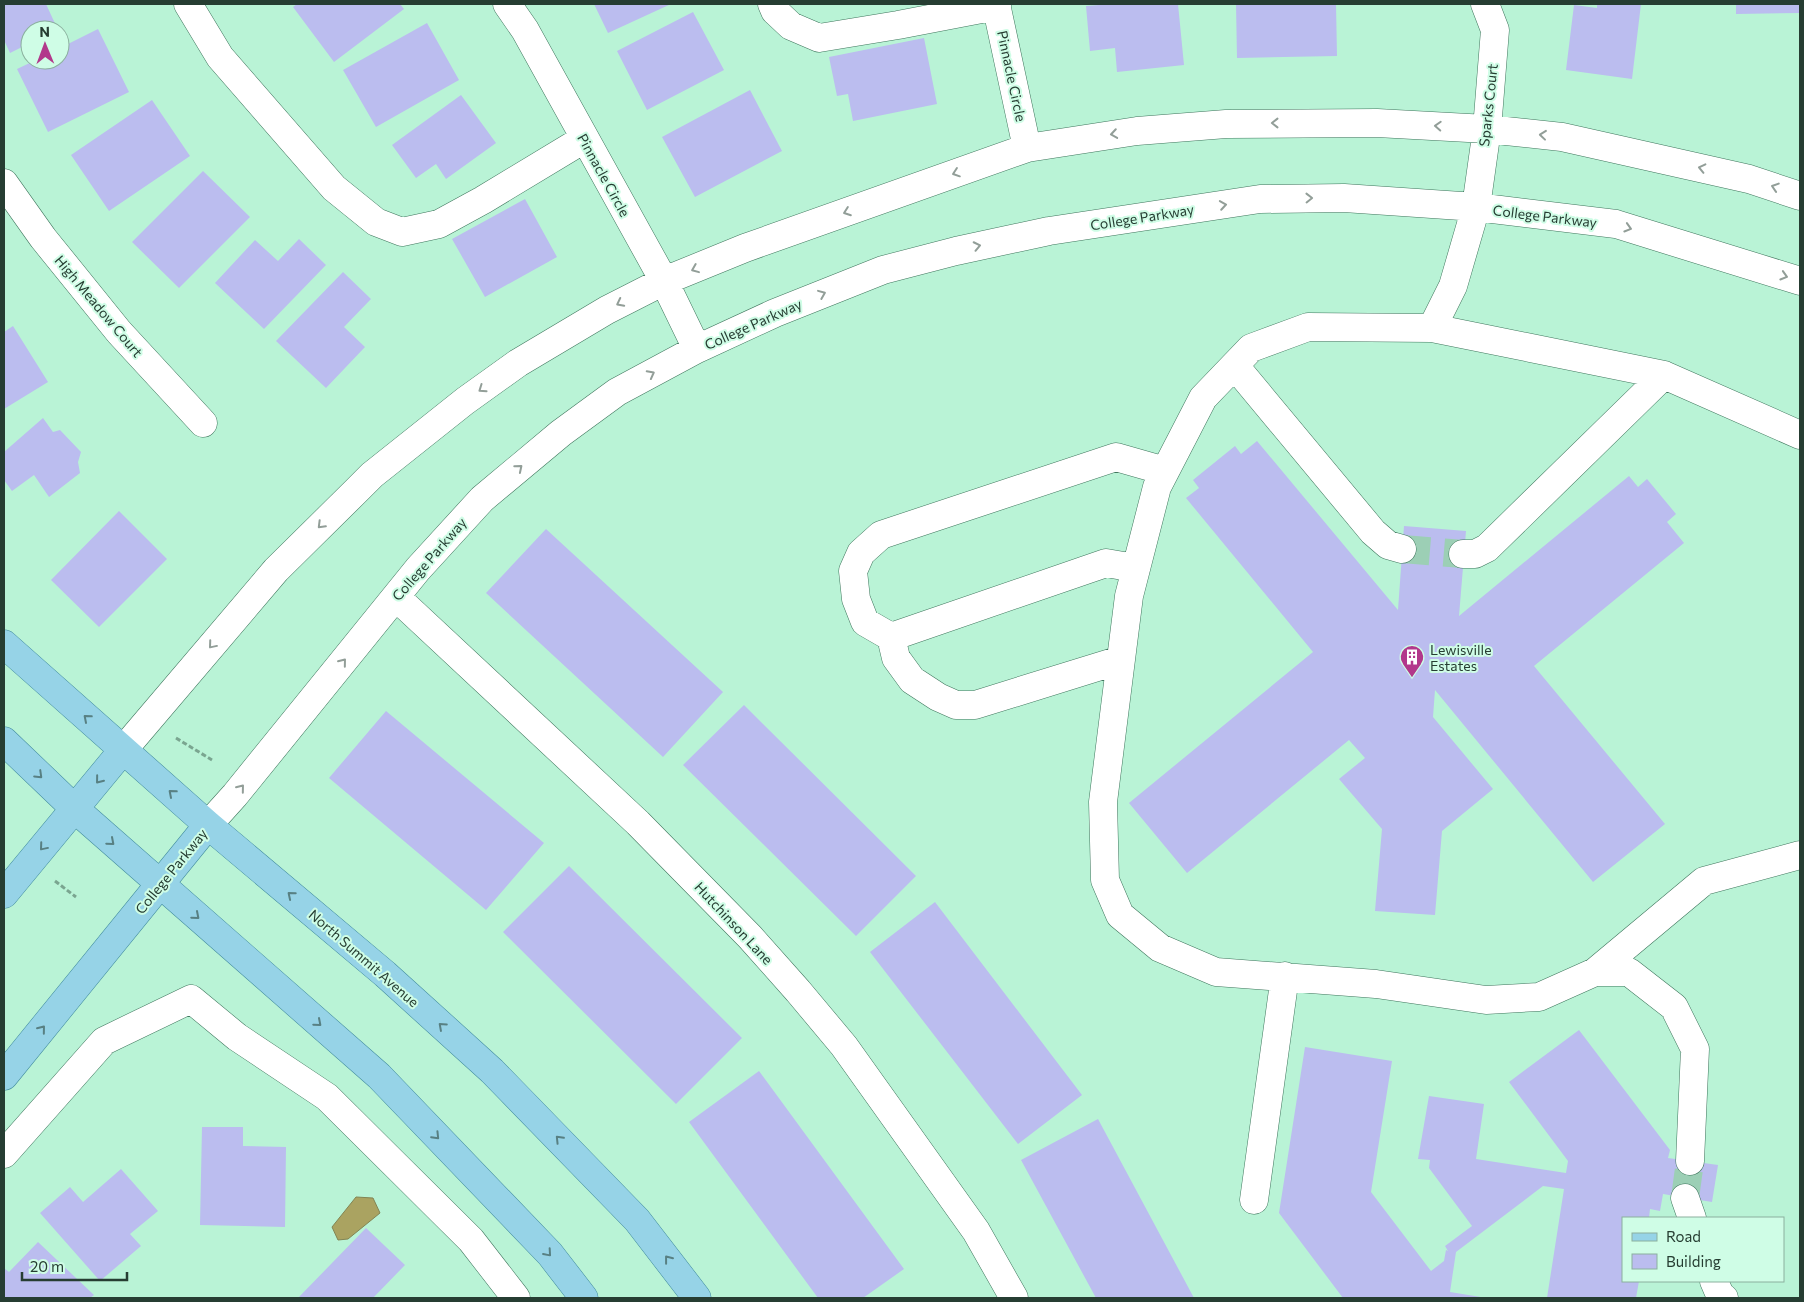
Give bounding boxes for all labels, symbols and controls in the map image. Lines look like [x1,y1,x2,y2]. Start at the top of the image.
north arrow [20,20,70,70]
text: N [39,23,50,40]
street label: Pinnacle Circle [994,29,1030,123]
street label: Sparks Court [1475,63,1501,147]
one-way arrow [1271,118,1279,129]
one-way arrow [1434,121,1442,131]
one-way arrow [1109,129,1118,139]
street label: Pinnacle Circle [574,130,634,220]
one-way arrow [1539,130,1547,141]
one-way arrow [1697,163,1706,174]
one-way arrow [953,167,961,177]
one-way arrow [1771,183,1779,193]
one-way arrow [1306,193,1313,203]
street label: College Parkway [1089,200,1195,234]
one-way arrow [1219,200,1228,210]
street label: College Parkway [1492,201,1598,231]
one-way arrow [844,206,852,216]
one-way arrow [1624,223,1632,233]
one-way arrow [972,242,981,252]
street label: High Meadow Court [51,252,147,361]
one-way arrow [691,262,700,273]
one-way arrow [1779,270,1787,280]
one-way arrow [817,290,826,300]
street label: College Parkway [702,295,804,353]
one-way arrow [617,297,626,307]
one-way arrow [646,370,655,380]
one-way arrow [478,383,488,392]
one-way arrow [514,465,523,474]
street label: College Parkway [388,514,470,604]
one-way arrow [318,519,327,528]
one-way arrow [209,640,218,649]
place label: Lewisville Estates [1430,641,1492,674]
building icon: Lewisville Estates [1399,644,1425,678]
one-way arrow [338,659,346,668]
one-way arrow [83,715,92,724]
one-way arrow [33,769,42,778]
one-way arrow [97,774,105,783]
one-way arrow [235,785,243,794]
one-way arrow [168,789,177,798]
street label: College Parkway [131,825,211,917]
one-way arrow [106,836,115,845]
one-way arrow [40,841,49,850]
street label: Hutchinson Lane [691,878,777,968]
one-way arrow [288,892,297,900]
street label: North Summit Avenue [306,906,422,1010]
one-way arrow [191,910,200,919]
one-way arrow [313,1018,322,1027]
one-way arrow [439,1023,448,1032]
one-way arrow [37,1026,45,1035]
one-way arrow [430,1130,439,1139]
one-way arrow [555,1136,564,1145]
legend [1622,1217,1784,1282]
text: Road [1666,1227,1701,1245]
one-way arrow [542,1247,551,1256]
scale bar [22,1250,128,1282]
text: Building [1666,1252,1721,1270]
one-way arrow [664,1256,673,1265]
text: 20 m [30,1257,64,1275]

